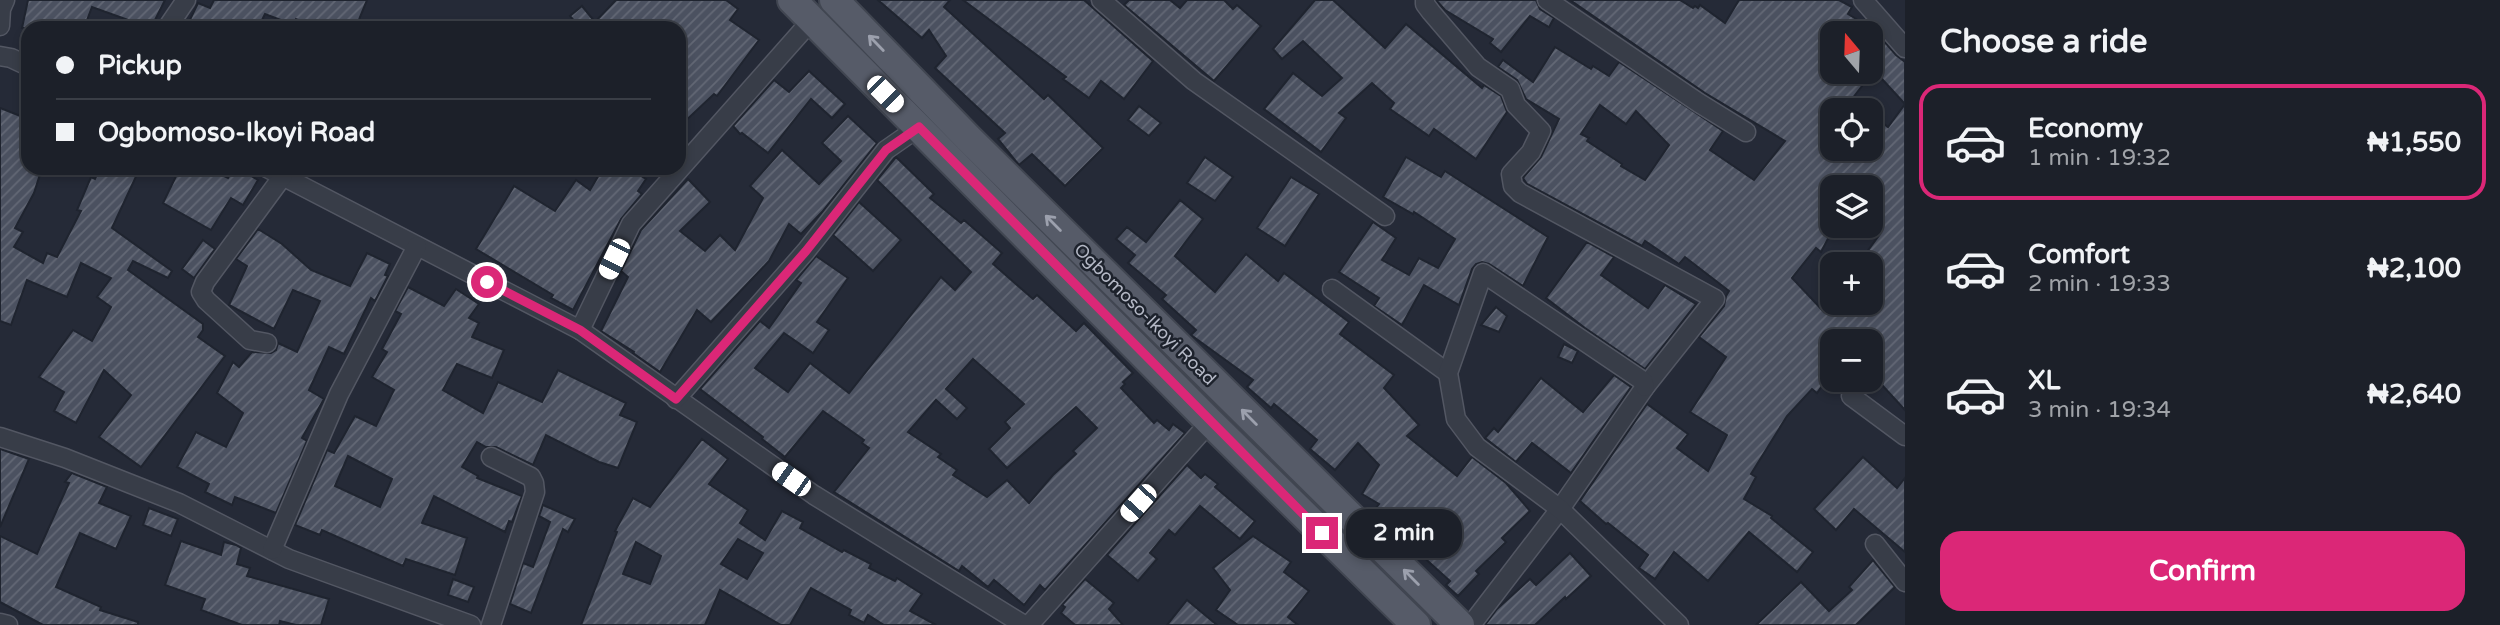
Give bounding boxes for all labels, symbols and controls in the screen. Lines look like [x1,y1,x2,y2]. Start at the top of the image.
north arrow [1820,21,1883,84]
map controls [1820,21,1883,392]
text: Choose a ride [1940,23,2147,61]
one-way arrow [867,35,884,52]
text: Pickup [98,50,182,81]
car [863,72,908,116]
button: locate [1820,98,1883,161]
icon: car [1944,111,2007,174]
text: Economy [2028,113,2143,144]
text: Ogbomoso-Ikoyi Road [98,117,375,148]
text: ₦1,550 [2367,127,2461,158]
text: 1 min · 19:32 [2028,144,2171,172]
button: layers [1820,175,1883,238]
one-way arrow [1045,214,1062,231]
car [596,236,633,282]
icon: car [1944,237,2007,300]
street label: Ogbomoso-Ikoyi Road [1069,238,1221,390]
text: Comfort [2028,239,2130,270]
button: + [1820,252,1883,315]
text: ₦2,100 [2367,253,2461,284]
route start [471,266,503,298]
text: 2 min · 19:33 [2028,270,2171,298]
button: − [1820,329,1883,392]
icon: car [1944,363,2007,426]
text: XL [2028,365,2060,396]
text: ₦2,640 [2367,379,2461,410]
text: 3 min · 19:34 [2028,396,2171,424]
one-way arrow [1241,409,1258,426]
car [768,458,815,500]
car [1117,480,1160,526]
callout: 2 min [1346,508,1462,558]
route end [1306,517,1338,549]
text: 2 min [1373,519,1435,547]
button: Confirm [1940,531,2465,611]
one-way arrow [1403,569,1420,586]

